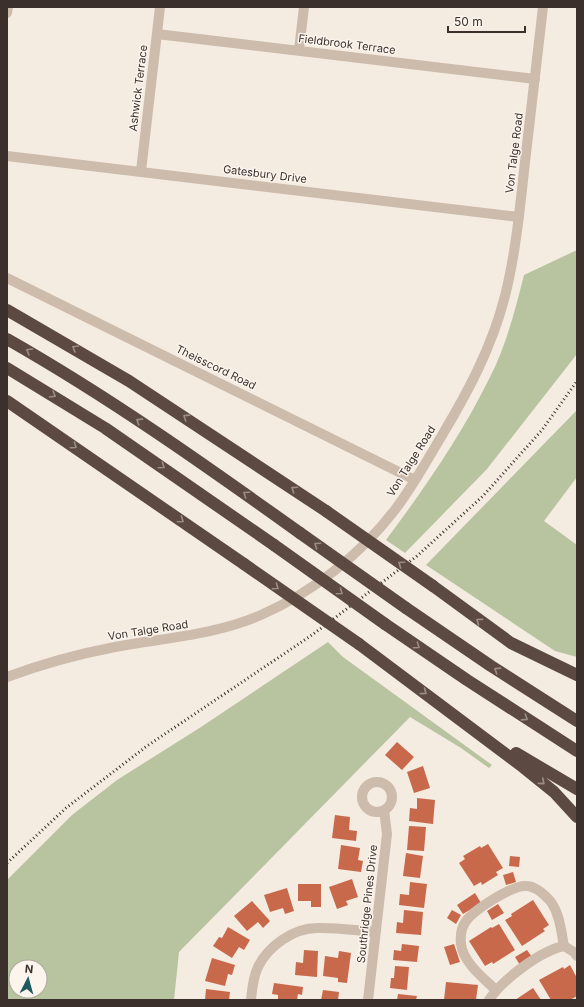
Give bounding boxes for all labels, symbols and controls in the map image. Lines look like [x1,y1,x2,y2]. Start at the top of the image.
scale bar [448,8,525,34]
text: 50 m [454,14,483,29]
street label: Fieldbrook Terrace [298,31,396,57]
street label: Ashwick Terrace [126,44,150,132]
street label: Von Talge Road [502,112,526,194]
street label: Gatesbury Drive [222,162,308,186]
street label: Theisscord Road [174,342,258,392]
one-way arrow [72,346,79,353]
one-way arrow [26,349,33,356]
one-way arrow [49,391,56,398]
one-way arrow [183,414,190,422]
one-way arrow [136,418,143,425]
street label: Von Talge Road [384,423,438,499]
one-way arrow [70,441,77,449]
one-way arrow [157,461,164,468]
one-way arrow [291,487,298,494]
one-way arrow [243,491,250,499]
one-way arrow [177,515,184,523]
one-way arrow [315,543,322,550]
one-way arrow [398,562,405,569]
one-way arrow [272,582,279,590]
one-way arrow [336,587,343,595]
street label: Von Talge Road [107,617,189,643]
one-way arrow [476,618,483,625]
one-way arrow [413,641,420,649]
one-way arrow [494,667,501,675]
one-way arrow [420,687,427,695]
one-way arrow [521,714,528,721]
one-way arrow [537,778,545,785]
street label: Southridge Pines Drive [354,844,380,964]
north arrow [8,959,48,999]
text: N [24,962,34,976]

